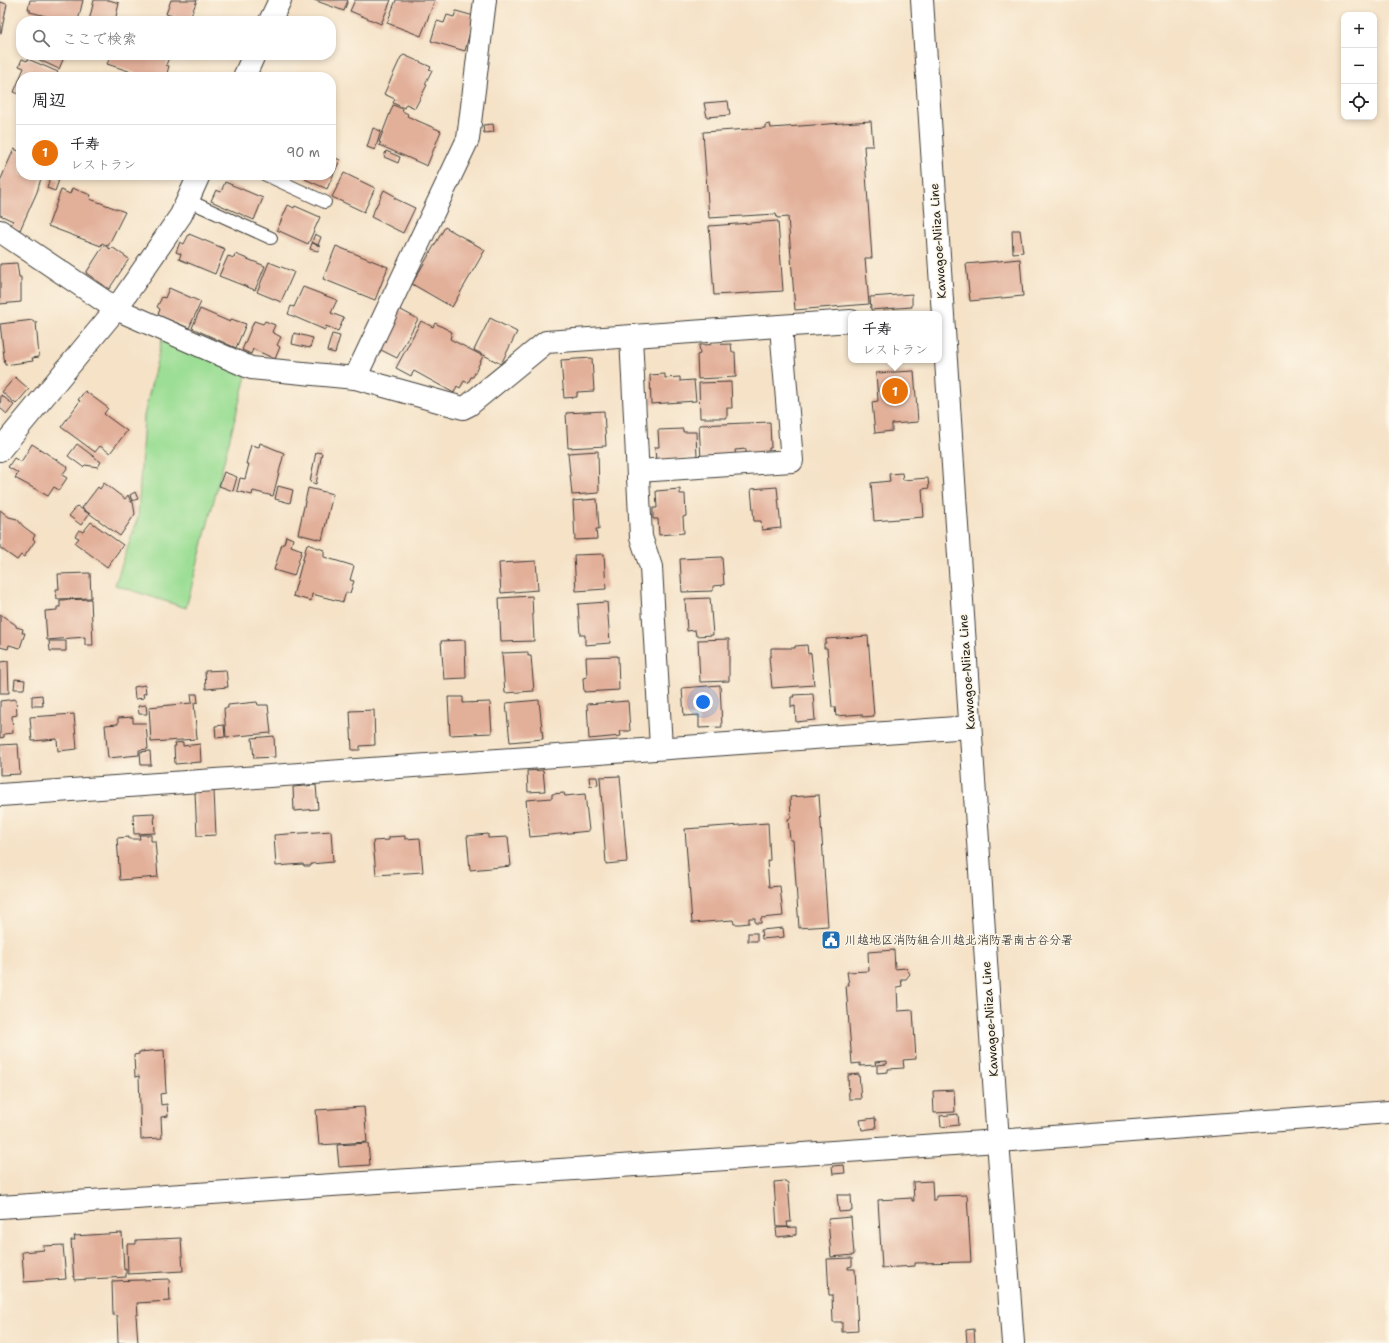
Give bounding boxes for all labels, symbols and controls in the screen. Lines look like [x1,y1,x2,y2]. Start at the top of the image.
map controls [1341,12,1377,120]
button: + [1341,12,1377,48]
search box [16,16,336,60]
icon: search [30,27,52,49]
text: ここで検索 [62,29,137,49]
button: − [1341,48,1377,84]
button: locate [1341,84,1377,120]
text: 周辺 [32,89,66,111]
text: 千寿 [70,134,100,154]
text: 1 [42,144,48,161]
text: 90 m [286,144,320,161]
text: レストラン [70,156,136,173]
street label: Kawagoe-Niiza Line [926,183,950,299]
popup [848,311,942,363]
text: 千寿 [862,319,892,339]
text: レストラン [862,341,928,358]
pin: 1 [882,376,908,406]
street label: Kawagoe-Niiza Line [955,614,979,730]
your location [693,692,713,712]
public building icon: 川越地区消防組合川越北消防署南古谷分署 [820,929,842,951]
place label: 川越地区消防組合川越北消防署南古谷分署 [845,932,1073,948]
street label: Kawagoe-Niiza Line [978,961,1002,1077]

